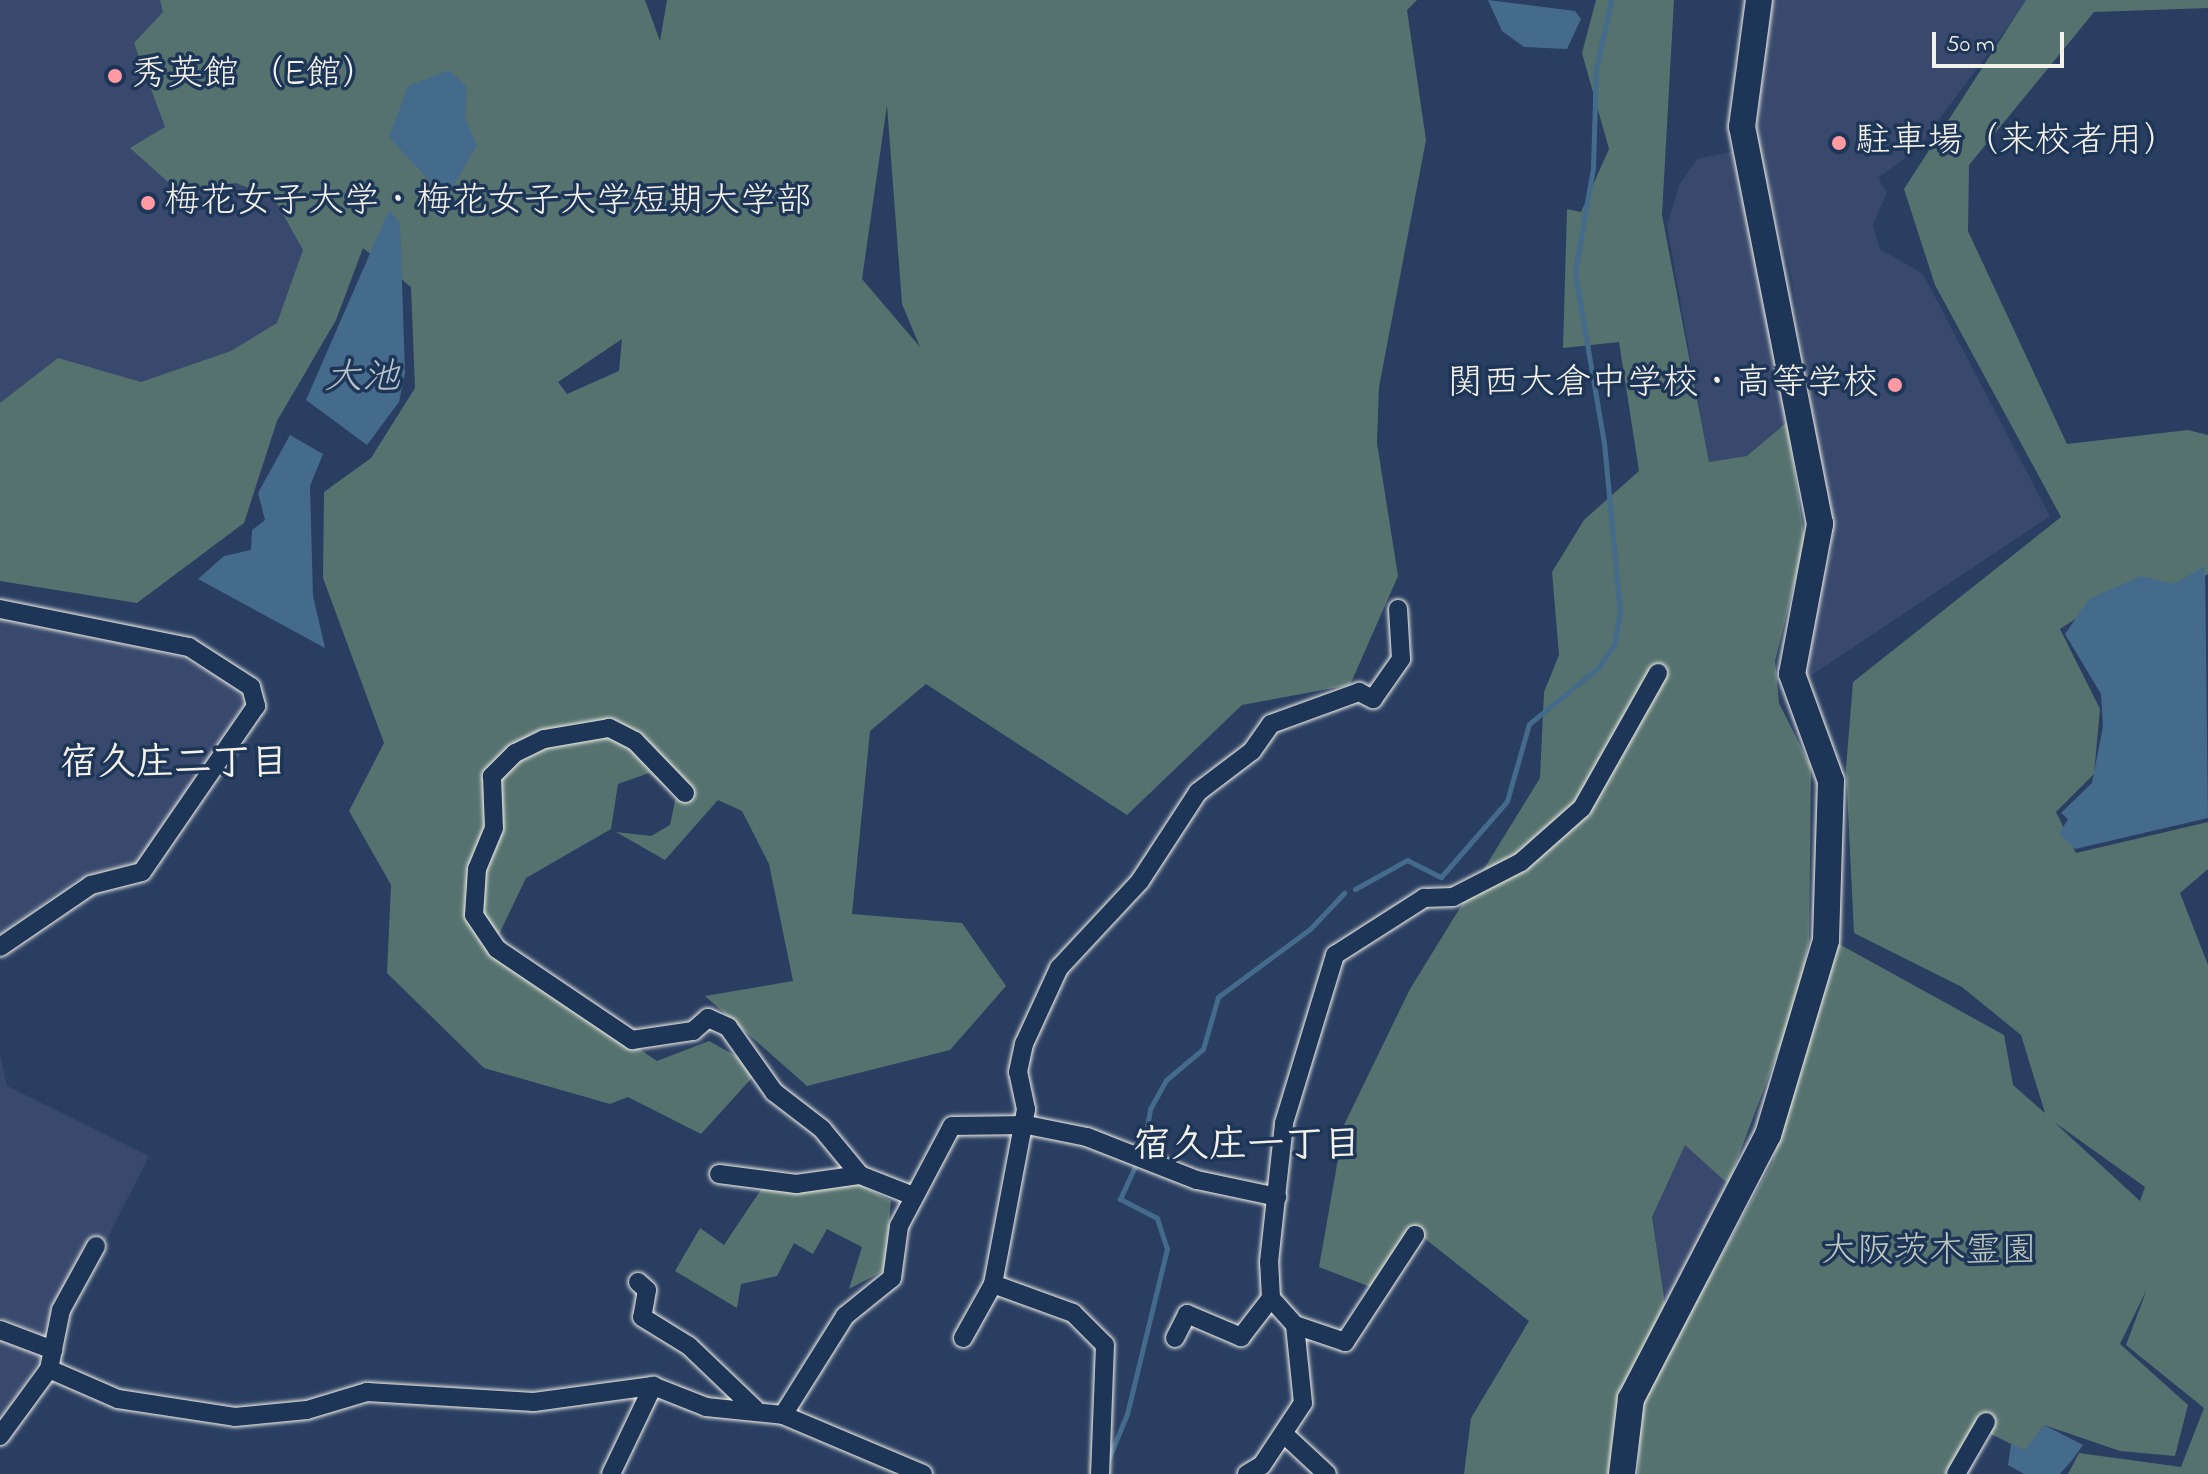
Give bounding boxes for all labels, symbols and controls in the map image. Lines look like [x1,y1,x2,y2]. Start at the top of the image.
scale bar [1936,16,2068,66]
text: 50 m [1946,28,1995,63]
place label: 秀英館 （E館） [131,54,378,98]
marker: 秀英館 （E館） [106,67,124,85]
place label: 駐車場（来校者用） [1855,121,2179,165]
marker: 駐車場（来校者用） [1830,134,1848,152]
place label: 梅花女子大学・梅花女子大学短期大学部 [164,181,812,225]
marker: 梅花女子大学・梅花女子大学短期大学部 [139,194,157,212]
water label: 大池 [324,357,400,403]
place label: 関西大倉中学校・高等学校 [1447,363,1879,407]
marker: 関西大倉中学校・高等学校 [1886,376,1904,394]
district label: 宿久庄二丁目 [60,743,288,789]
district label: 宿久庄一丁目 [1133,1125,1361,1171]
park label: 大阪茨木霊園 [1821,1231,2037,1275]

